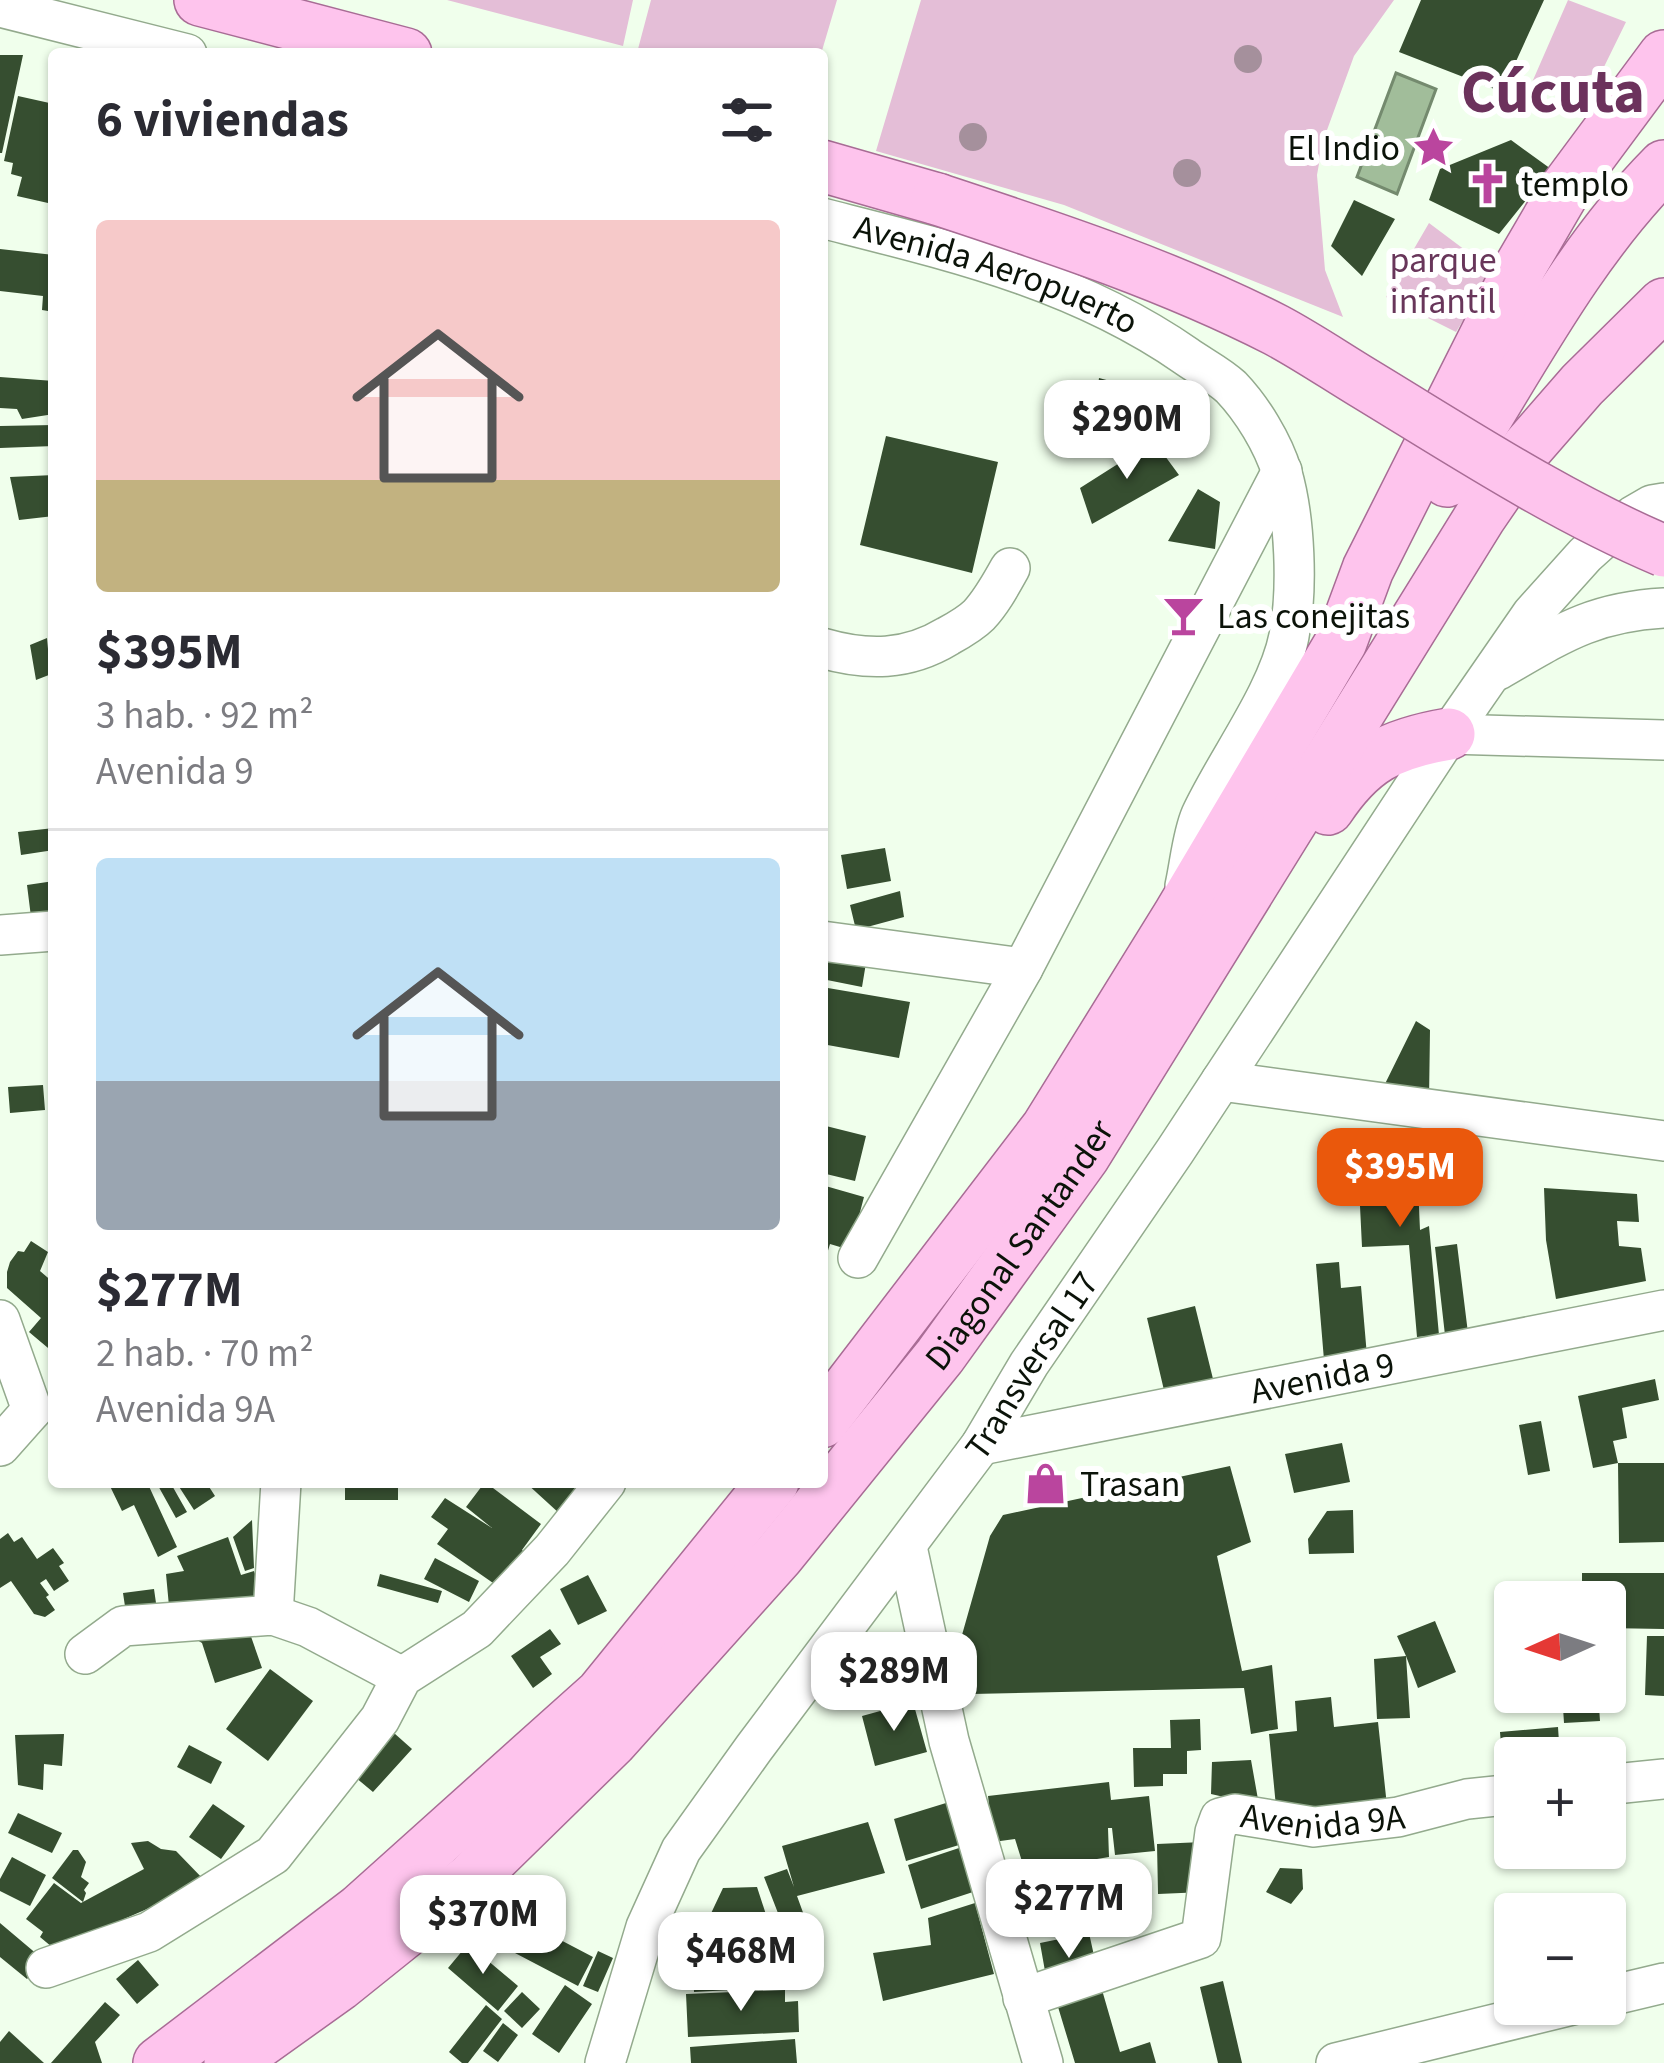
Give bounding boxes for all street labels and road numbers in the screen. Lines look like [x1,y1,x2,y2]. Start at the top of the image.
street label: Avenida Aeropuerto [849,202,1147,347]
street label: Diagonal Santander [913,1109,1126,1382]
street label: Transversal 17 [953,1261,1111,1471]
street label: Avenida 9 [1246,1338,1399,1417]
street label: Avenida 9A [1237,1790,1408,1852]

